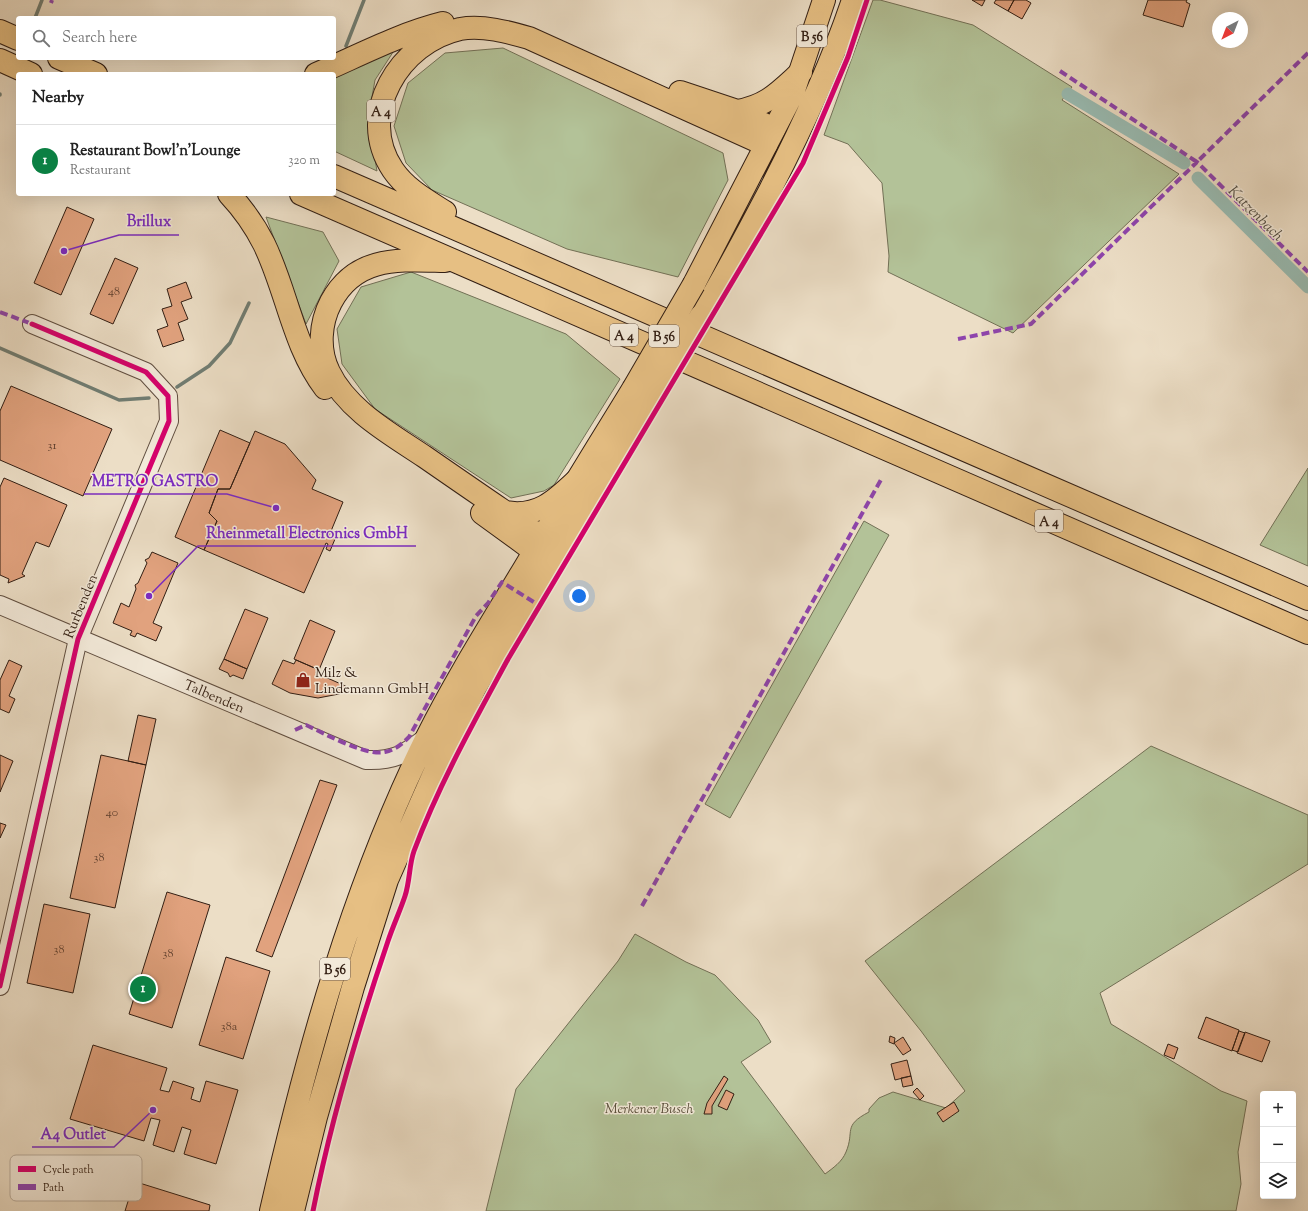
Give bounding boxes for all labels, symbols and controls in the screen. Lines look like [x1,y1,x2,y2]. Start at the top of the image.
north arrow [1212,12,1248,48]
search box [16,16,336,60]
road number: B 56 [797,25,827,47]
icon: search [30,27,52,49]
text: Search here [62,28,137,49]
text: Nearby [32,86,84,110]
road number: A 4 [367,100,395,122]
text: Restaurant Bowl'n'Lounge [70,141,240,162]
text: 1 [43,152,47,170]
text: 320 m [288,152,320,170]
text: Restaurant [70,162,131,180]
water label: Katzenbach [1223,182,1288,247]
callout: Brillux [119,208,179,235]
text: Brillux [127,212,172,233]
house number: 48 [108,283,120,301]
road number: A 4 [610,324,638,346]
road number: B 56 [649,325,679,347]
house number: 31 [48,437,56,455]
callout: METRO GASTRO [84,467,227,494]
text: METRO GASTRO [92,472,218,493]
road number: A 4 [1035,510,1063,532]
callout: Rheinmetall Electronics GmbH [198,519,416,546]
text: Rheinmetall Electronics GmbH [206,524,408,545]
street label: Rurbenden [60,572,104,642]
your location [569,586,589,606]
place label: Milz & Lindemann GmbH [315,664,429,700]
shop icon: Milz & Lindemann GmbH [294,671,312,689]
street label: Talbenden [180,676,247,719]
house number: 40 [106,804,118,822]
house number: 38 [94,849,104,867]
house number: 38 [54,941,64,959]
house number: 38 [163,945,173,963]
road number: B 56 [320,958,350,980]
pin: 1 [130,974,156,1004]
house number: 38a [221,1018,238,1036]
map controls [1260,1091,1296,1199]
button: + [1260,1091,1296,1127]
park label: Merkener Busch [605,1100,694,1120]
callout: A4 Outlet [32,1120,114,1147]
text: A4 Outlet [40,1125,107,1146]
button: − [1260,1127,1296,1163]
legend [10,1155,142,1201]
text: Cycle path [43,1162,94,1178]
button: layers [1260,1163,1296,1199]
text: Path [43,1180,65,1196]

